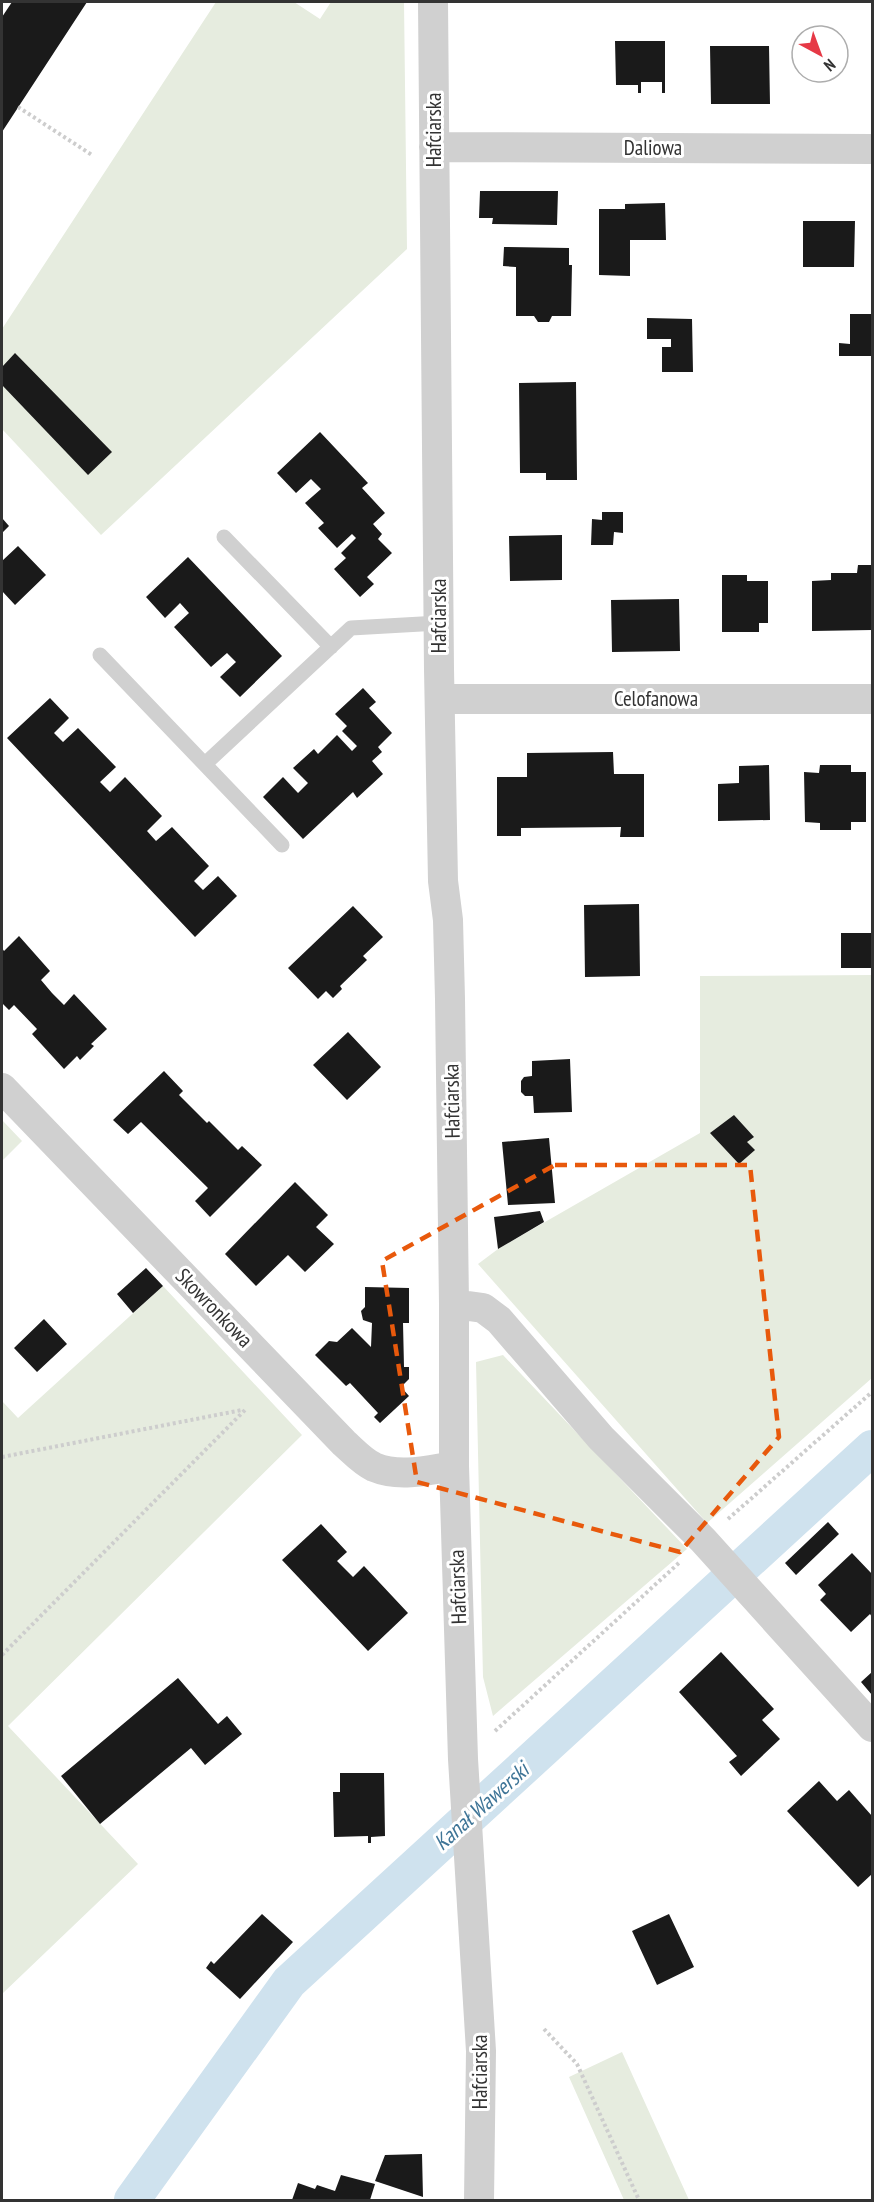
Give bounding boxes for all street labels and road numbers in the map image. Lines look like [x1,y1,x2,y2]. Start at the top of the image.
street label: Hafciarska [420,93,447,167]
street label: Daliowa [624,134,682,161]
street label: Hafciarska [425,579,452,653]
street label: Celofanowa [614,685,698,712]
street label: Hafciarska [437,1063,466,1139]
street label: Skowronkowa [170,1262,259,1353]
street label: Hafciarska [443,1549,472,1625]
street label: Hafciarska [466,2035,493,2109]

